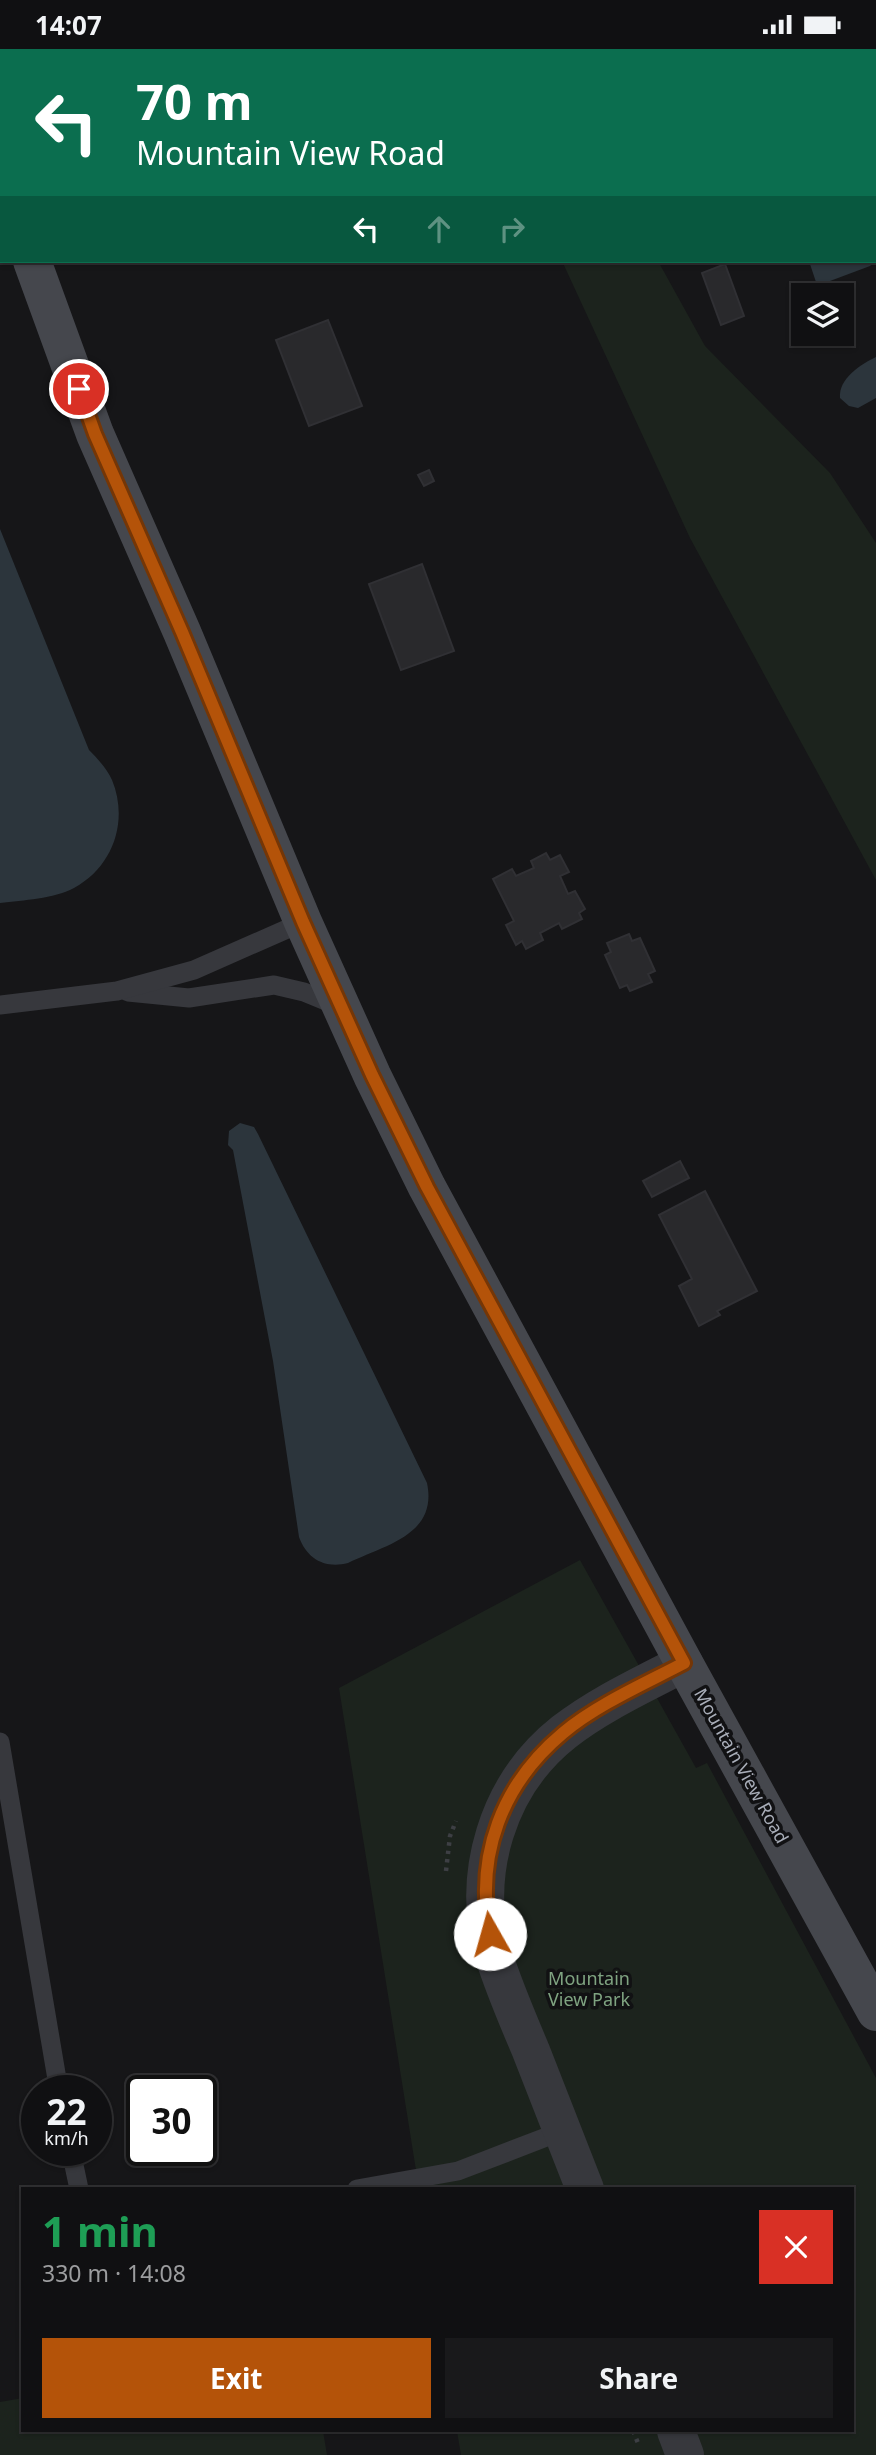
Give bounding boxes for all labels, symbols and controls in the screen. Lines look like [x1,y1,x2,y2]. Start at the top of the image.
text: 14:07 [35,7,102,43]
text: 70 m [136,68,253,134]
icon: left [21,77,112,168]
text: Mountain View Road [136,131,445,174]
icon: left [347,210,385,248]
icon: ahead [420,210,458,248]
icon: right [493,210,531,248]
map controls [791,283,854,346]
button: layers [791,283,854,346]
pin [49,359,109,419]
icon: arrive [60,370,98,408]
street label: Mountain View Road [689,1684,795,1847]
position arrow [453,1897,527,1971]
park label: Mountain View Park [548,1966,630,2011]
speed limit sign: 30 [126,2075,217,2166]
text: 22 [46,2088,87,2135]
text: km/h [44,2126,89,2150]
text: 1 min [42,2202,158,2259]
button: close [759,2210,833,2284]
text: 330 m · 14:08 [42,2257,186,2289]
button: Exit [42,2338,431,2418]
button: Share [445,2338,833,2418]

